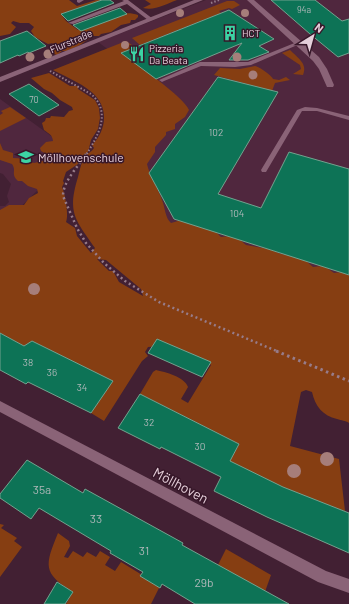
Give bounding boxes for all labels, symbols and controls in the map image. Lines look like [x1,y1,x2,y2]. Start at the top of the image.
house number: 94a [297,4,311,15]
north arrow [293,16,333,56]
text: N [312,20,326,35]
building icon: HCT [221,24,239,42]
street label: Flurstraße [48,27,94,55]
place label: HCT [242,27,261,39]
place label: Pizzeria Da Beata [149,42,188,66]
restaurant icon: Pizzeria Da Beata [128,45,146,63]
house number: 70 [29,94,39,105]
house number: 102 [209,126,223,138]
school or university icon: Möllhovenschule [17,148,35,166]
place label: Möllhovenschule [38,150,124,164]
house number: 104 [230,207,244,219]
house number: 38 [23,356,33,368]
house number: 36 [47,366,57,378]
house number: 34 [77,381,87,393]
house number: 32 [144,416,154,428]
house number: 30 [195,440,205,452]
street label: Möllhoven [150,463,212,507]
house number: 35a [33,482,51,496]
house number: 33 [90,511,102,525]
house number: 31 [139,543,149,557]
house number: 29b [194,575,214,589]

